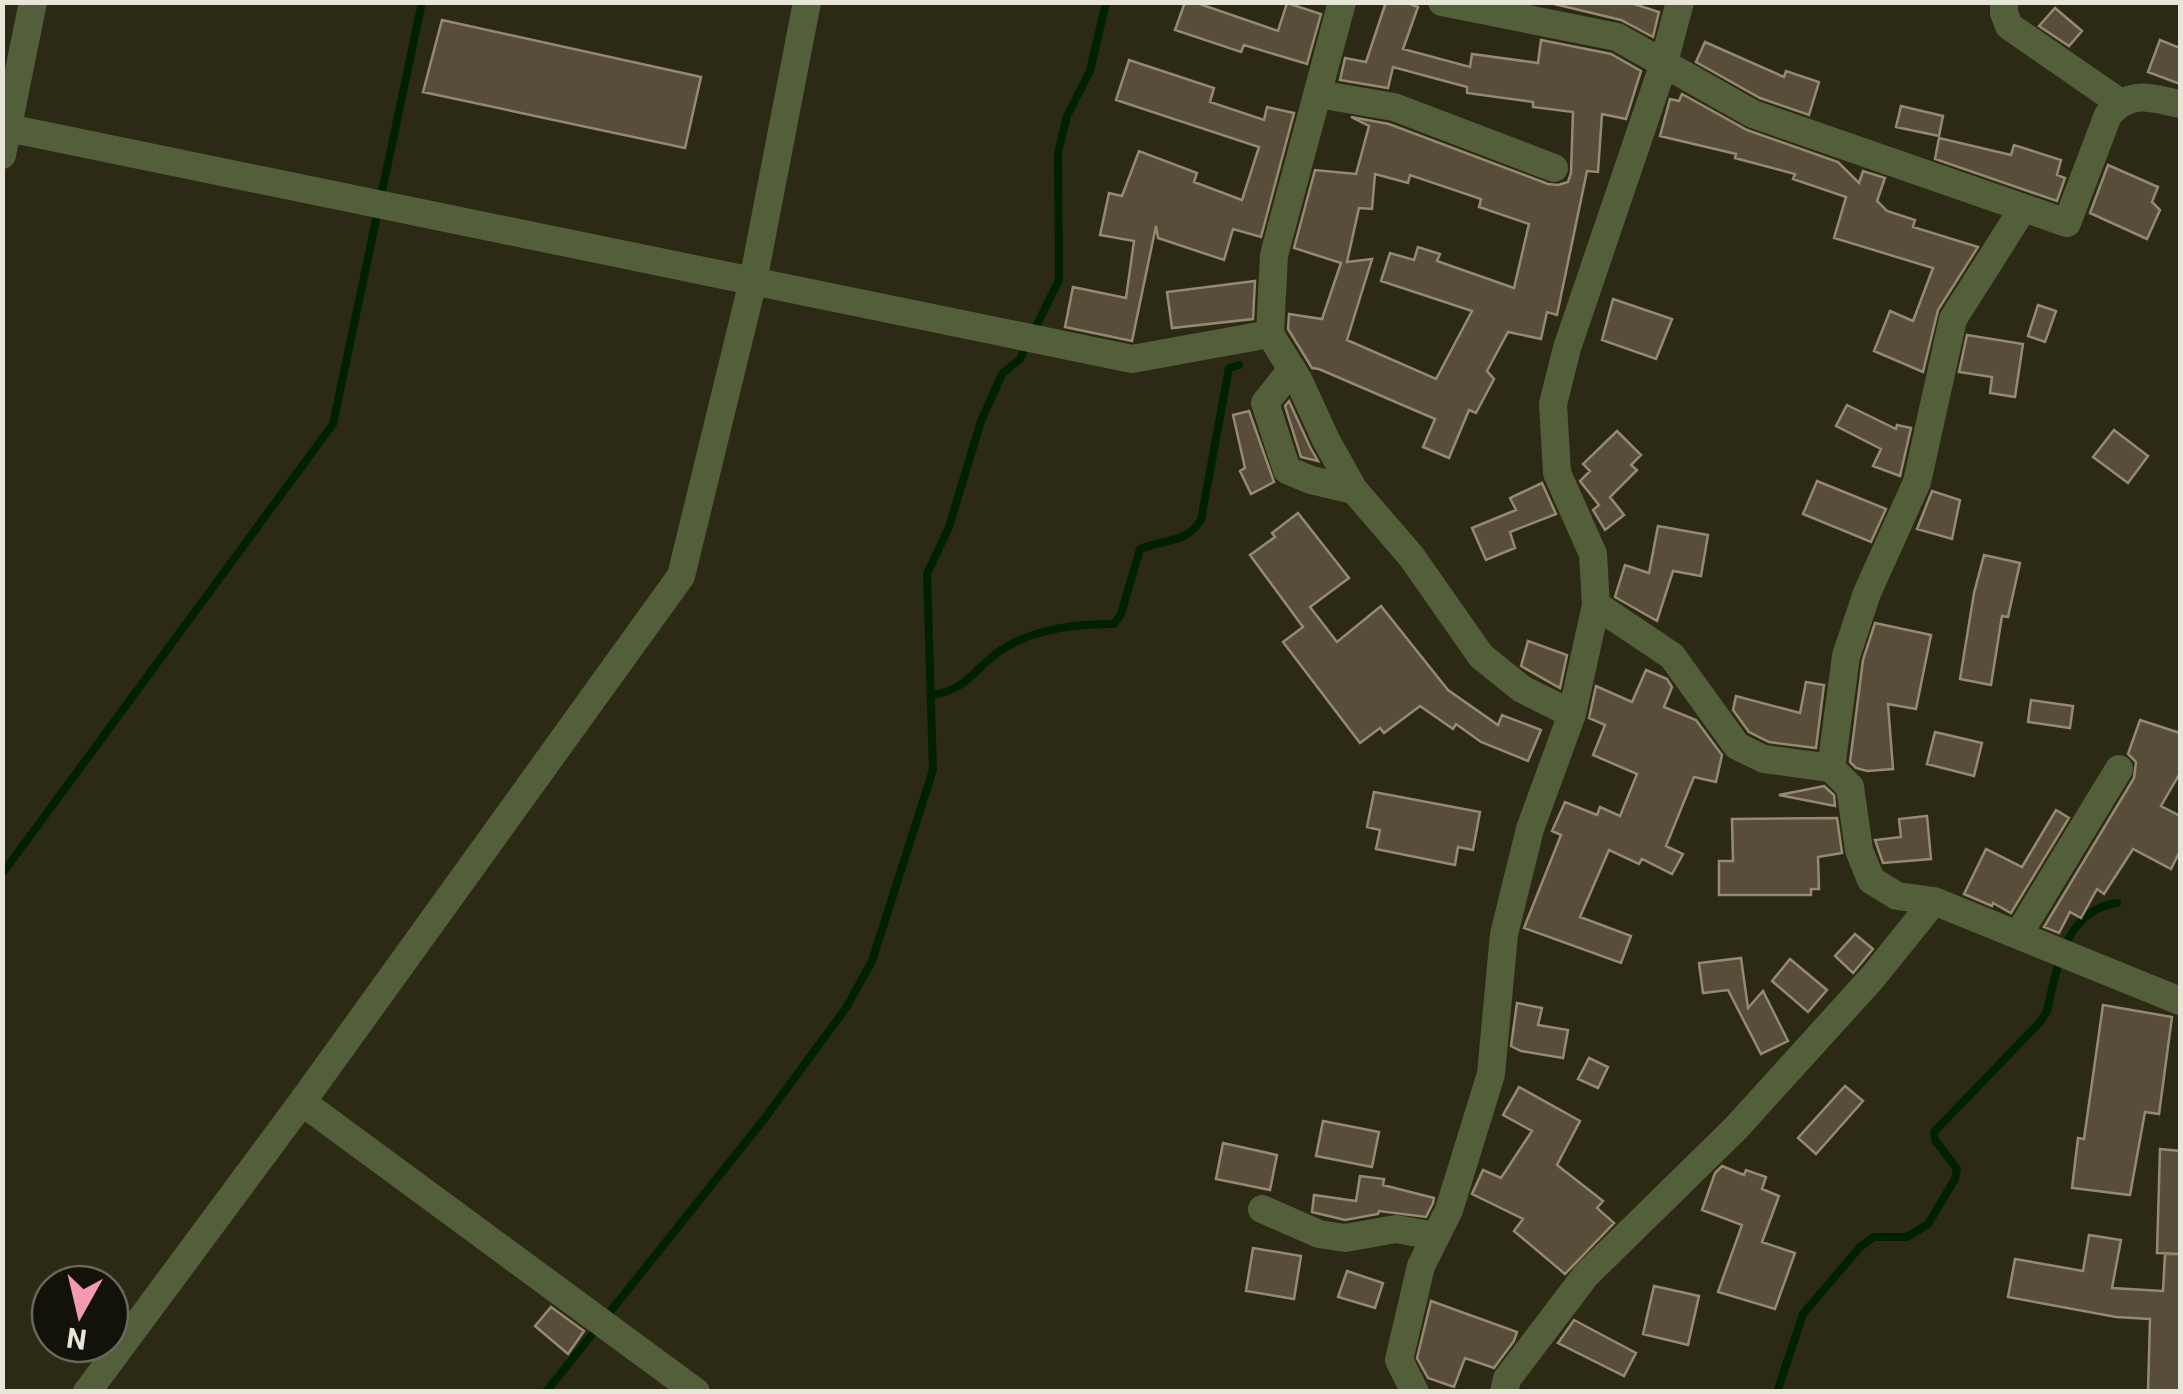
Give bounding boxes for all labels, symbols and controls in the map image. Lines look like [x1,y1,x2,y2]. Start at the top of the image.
north arrow [30,1264,130,1364]
text: N [65,1321,89,1356]

